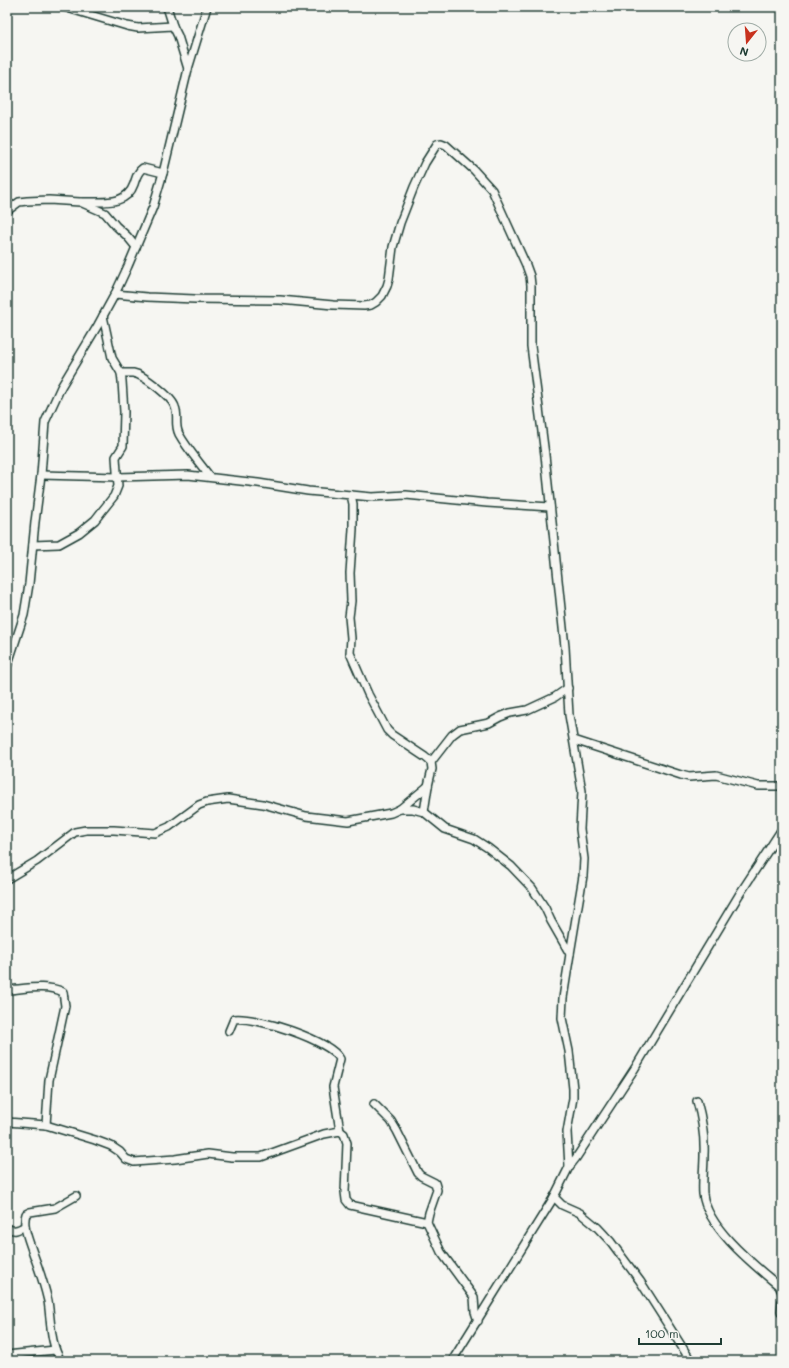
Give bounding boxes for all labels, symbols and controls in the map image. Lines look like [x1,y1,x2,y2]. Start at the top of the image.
north arrow [727,22,767,62]
text: N [738,44,750,60]
scale bar [639,1320,721,1346]
text: 100 m [645,1325,679,1341]

